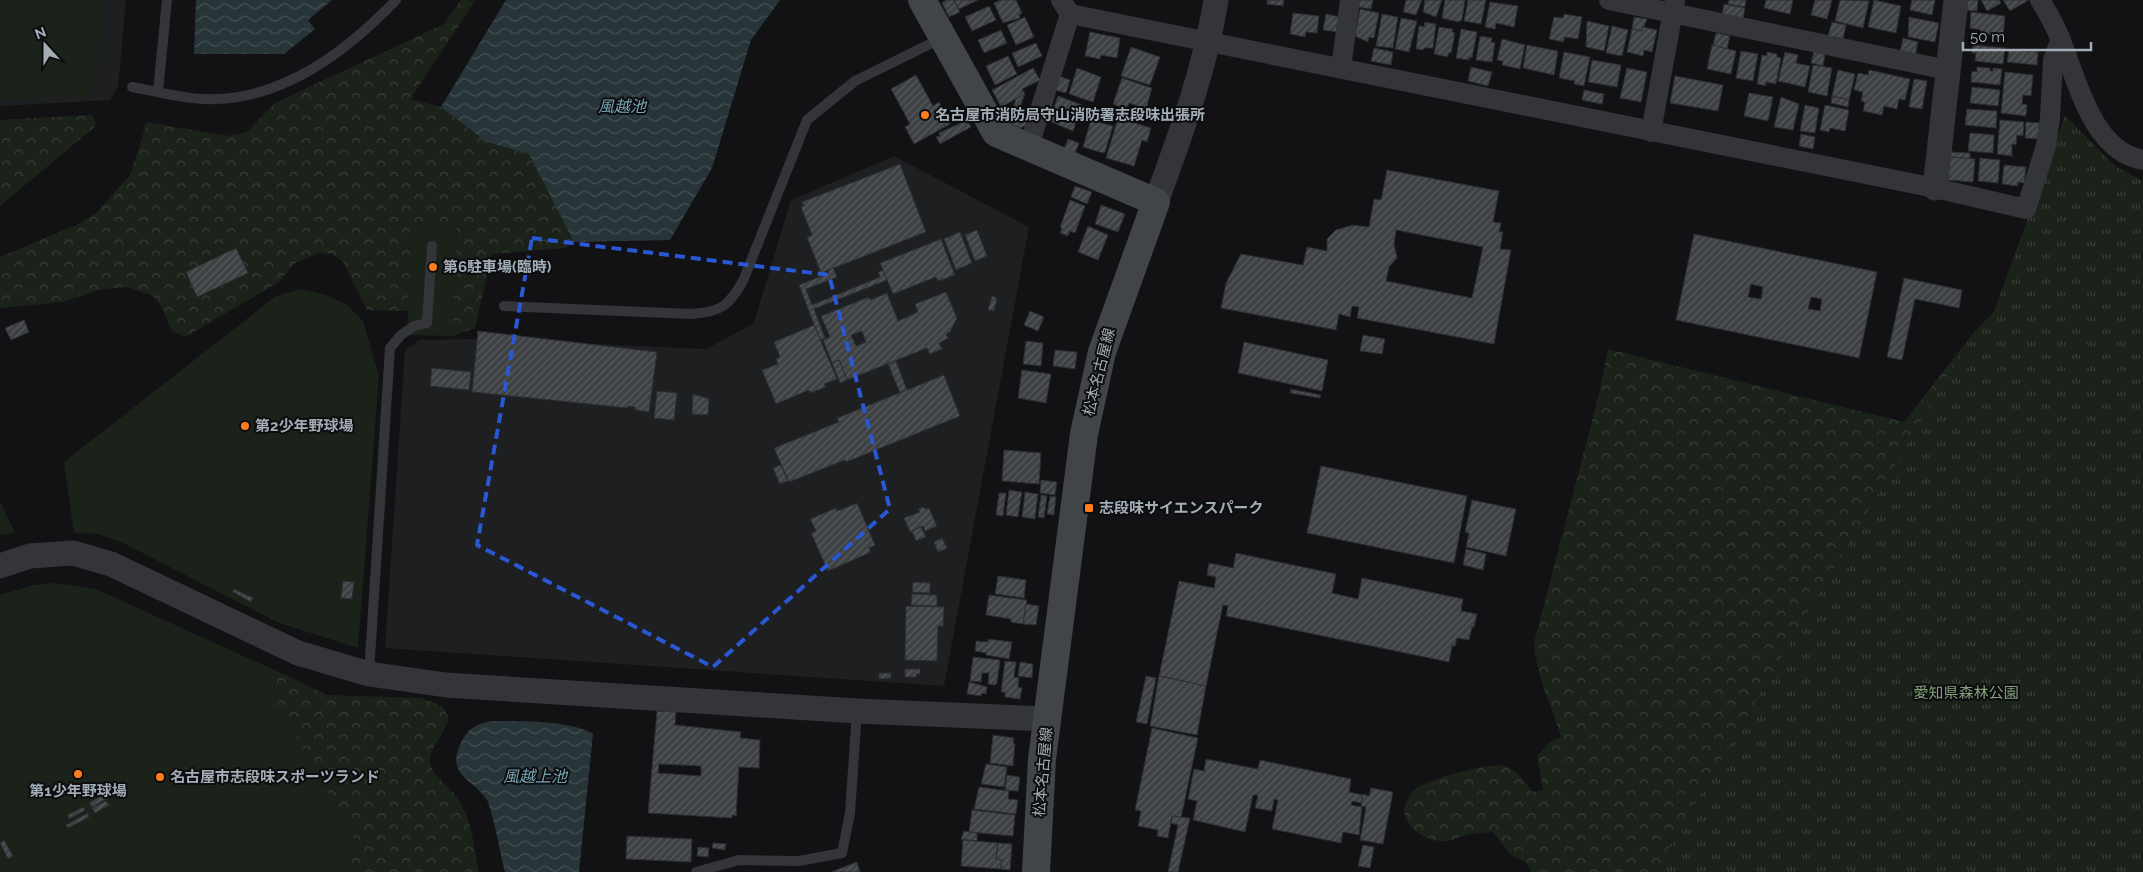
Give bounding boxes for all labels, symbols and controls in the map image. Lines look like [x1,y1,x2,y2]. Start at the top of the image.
north arrow [20,20,70,70]
scale bar [1963,20,2090,52]
text: N [32,23,48,42]
text: 50 m [1970,28,2005,46]
water label: 風越池 [598,97,648,116]
place label: 名古屋市消防局守山消防署志段味出張所 [935,106,1205,124]
marker: 名古屋市消防局守山消防署志段味出張所 [919,109,931,121]
place label: 第6駐車場(臨時) [443,258,552,276]
marker: 第6駐車場(臨時) [427,261,439,273]
street label: 松本名古屋線 [1079,326,1119,418]
place label: 第2少年野球場 [255,417,353,435]
marker: 第2少年野球場 [239,420,251,432]
place label: 志段味サイエンスパーク [1099,499,1264,517]
marker: 志段味サイエンスパーク [1083,502,1095,514]
park label: 愛知県森林公園 [1913,684,2019,702]
street label: 松本名古屋線 [1030,726,1056,818]
water label: 風越上池 [503,767,569,786]
marker: 第1少年野球場 [72,768,84,780]
place label: 名古屋市志段味スポーツランド [170,768,380,786]
marker: 名古屋市志段味スポーツランド [154,771,166,783]
place label: 第1少年野球場 [29,782,127,800]

